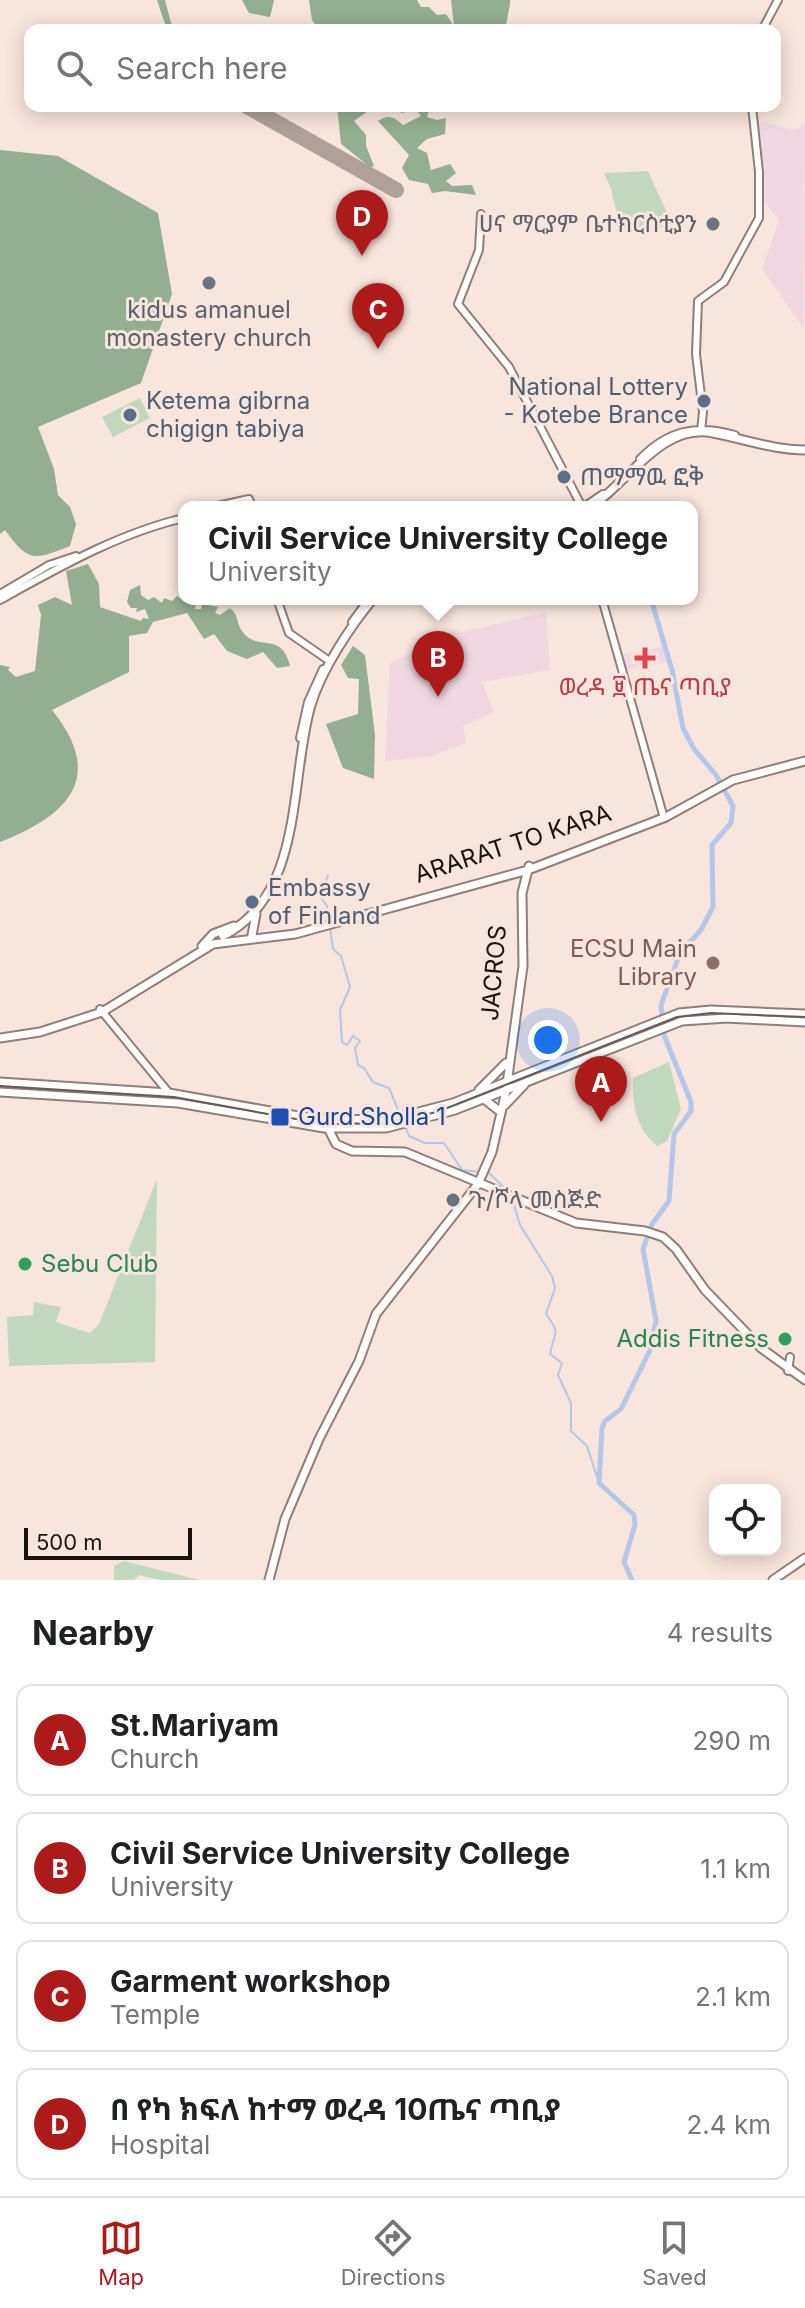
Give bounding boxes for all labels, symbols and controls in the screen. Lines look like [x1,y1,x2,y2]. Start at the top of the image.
search box [24,24,781,112]
icon: search [52,46,96,90]
text: Search here [116,50,288,86]
pin: D [336,190,388,256]
place label: ሀና ማርያም ቤተክርስቲያን [479,209,697,238]
marker: ሀና ማርያም ቤተክርስቲያን [704,215,722,233]
marker: kidus amanuel monastery church [200,274,218,292]
pin: C [352,283,404,349]
place label: kidus amanuel monastery church [106,295,312,352]
place label: National Lottery - Kotebe Brance [504,372,688,429]
place label: Ketema gibrna chigign tabiya [146,386,310,443]
marker: National Lottery - Kotebe Brance [695,392,713,410]
marker: Ketema gibrna chigign tabiya [121,406,139,424]
place label: ጠማማዉ ፎቅ [580,462,704,491]
marker: ጠማማዉ ፎቅ [555,468,573,486]
popup [178,501,698,605]
text: Civil Service University College [208,520,668,556]
text: University [208,556,332,587]
pin: B [412,631,464,697]
marker: ወረዳ ፱ ጤና ጣቢያ [634,647,656,669]
place label: ወረዳ ፱ ጤና ጣቢያ [559,672,731,701]
street label: ARARAT TO KARA [411,798,615,889]
place label: Embassy of Finland [268,873,380,930]
marker: Embassy of Finland [243,893,261,911]
street label: JACROS [475,924,512,1022]
place label: ECSU Main Library [570,934,697,991]
marker: ECSU Main Library [704,954,722,972]
your location [528,1020,568,1060]
pin: A [575,1056,627,1122]
place label: Gurd Sholla 1 [298,1102,446,1131]
marker: Gurd Sholla 1 [269,1106,291,1128]
place label: ጉ/ሾላ መስጅድ [469,1185,601,1214]
marker: ጉ/ሾላ መስጅድ [444,1191,462,1209]
place label: Sebu Club [41,1249,158,1278]
marker: Sebu Club [16,1255,34,1273]
place label: Addis Fitness [616,1324,769,1353]
marker: Addis Fitness [776,1330,794,1348]
map controls [709,1484,781,1556]
button: locate [709,1484,781,1556]
scale bar [24,1524,192,1560]
text: 500 m [36,1529,103,1555]
text: Nearby [32,1612,154,1653]
text: 4 results [667,1617,773,1648]
text: St.Mariyam [110,1707,279,1743]
text: A [50,1725,70,1756]
text: 290 m [693,1725,771,1756]
text: Church [110,1743,199,1774]
text: Civil Service University College [110,1835,570,1871]
text: B [51,1853,69,1884]
text: 1.1 km [700,1853,771,1884]
text: University [110,1871,234,1902]
text: Garment workshop [110,1963,391,1999]
text: C [50,1981,70,2012]
text: 2.1 km [695,1981,771,2012]
text: Temple [110,1999,200,2030]
text: በ የካ ክፍለ ከተማ ወረዳ 10ጤና ጣቢያ [110,2091,561,2127]
text: D [51,2109,69,2140]
text: 2.4 km [687,2109,771,2140]
text: Hospital [110,2129,210,2160]
tab: Map [98,2216,144,2290]
tab: Directions [341,2216,446,2290]
tab: Saved [642,2216,707,2290]

